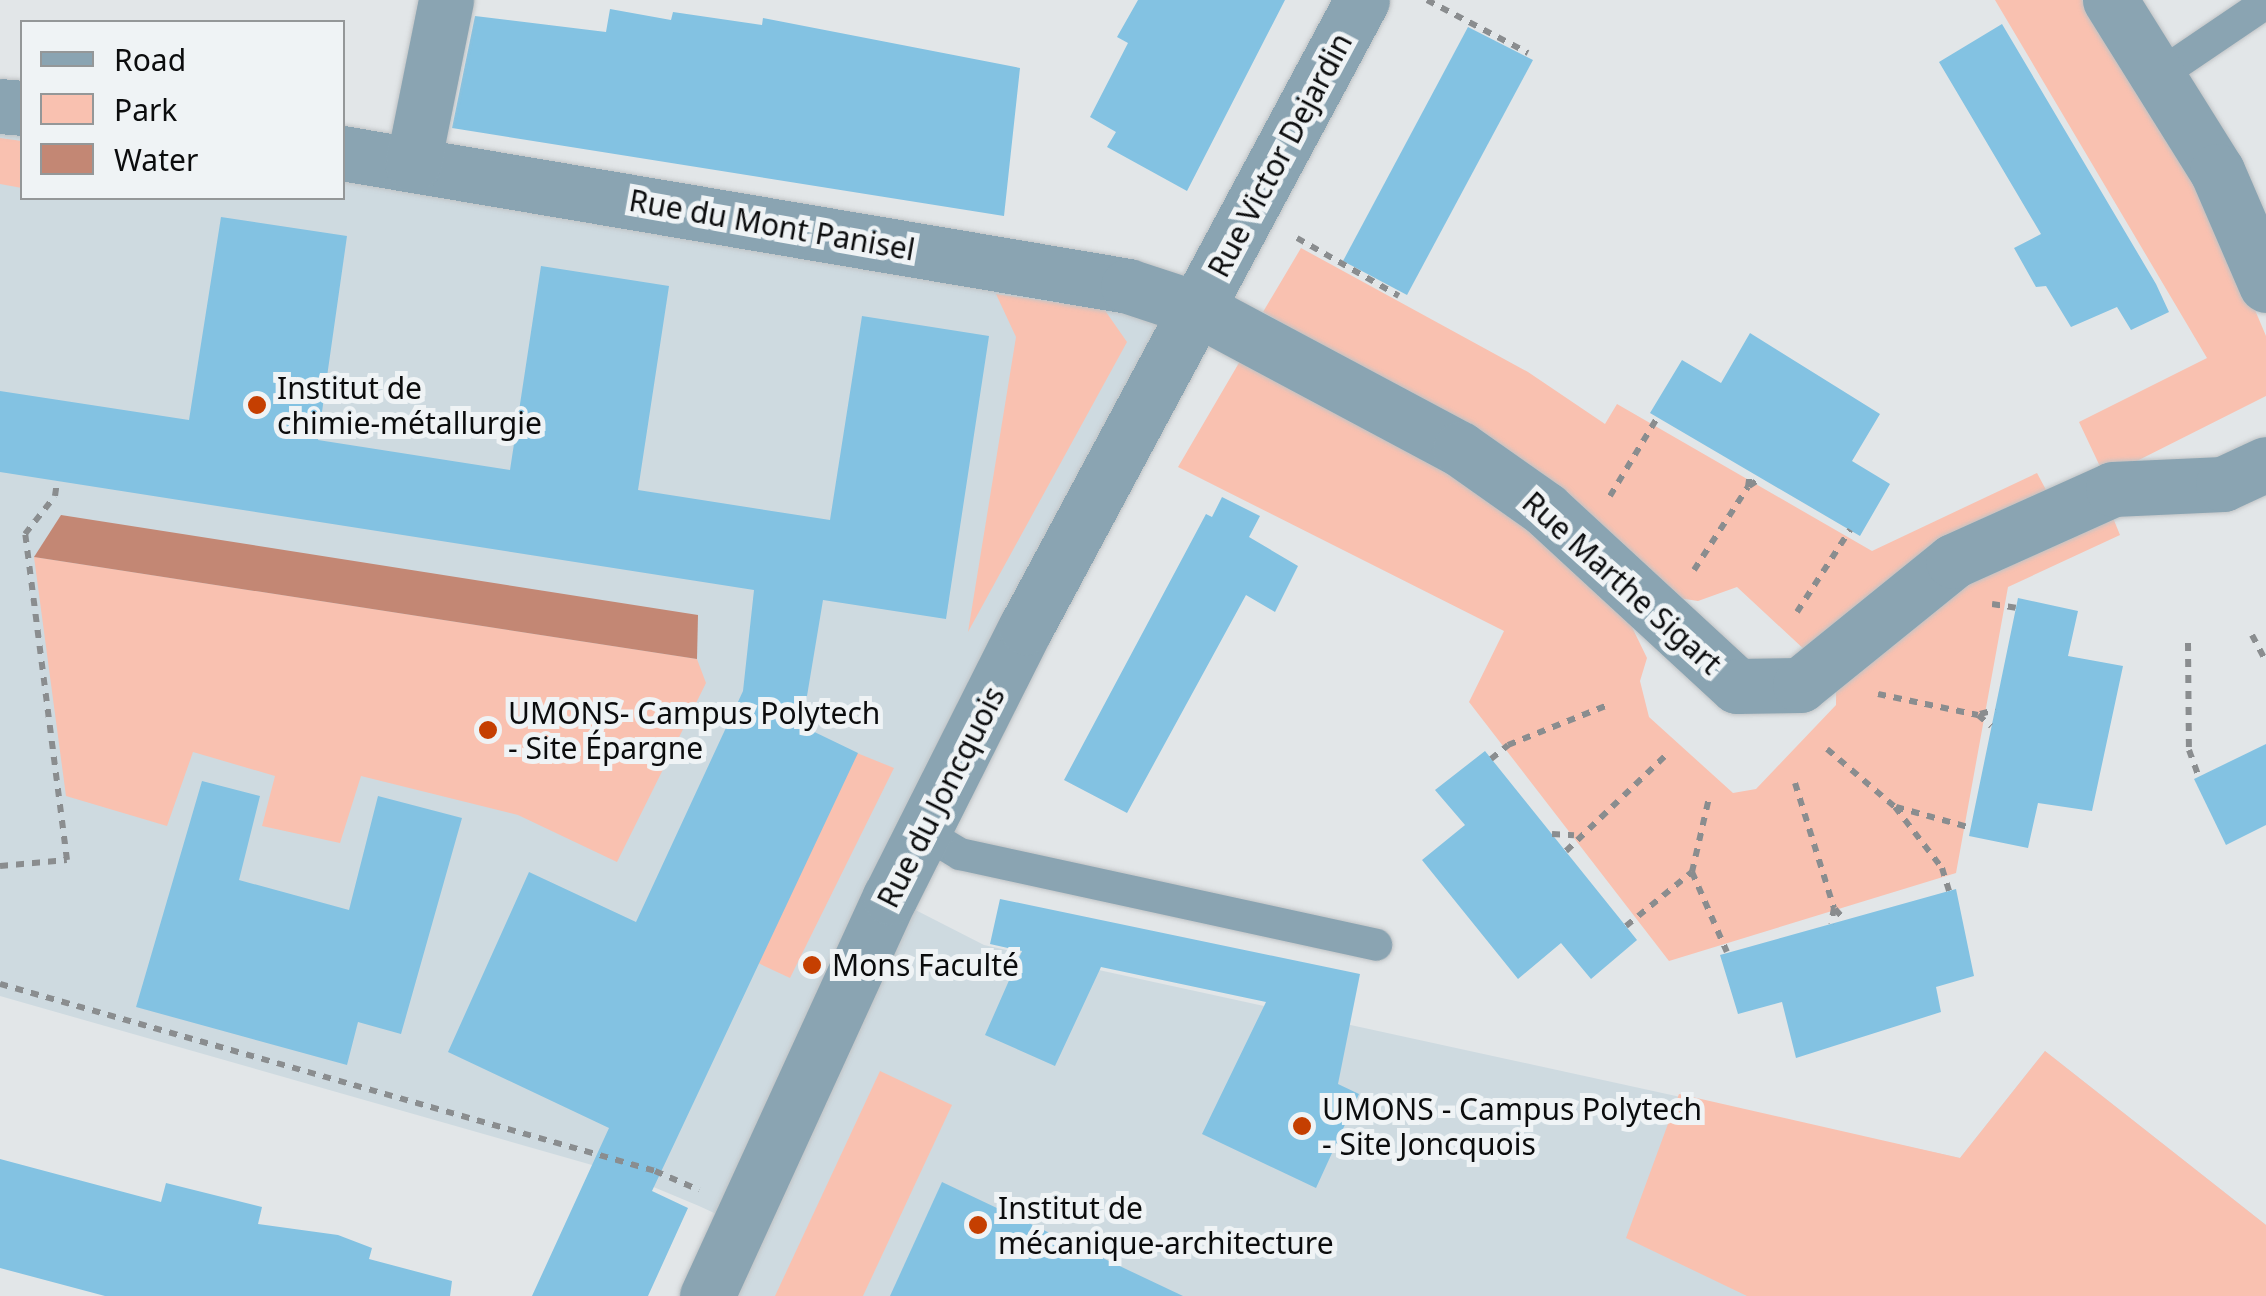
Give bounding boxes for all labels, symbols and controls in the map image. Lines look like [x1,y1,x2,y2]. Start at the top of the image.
legend [20,20,345,200]
street label: Rue Victor Dejardin [1200,27,1360,283]
text: Road [114,39,186,80]
text: Park [114,89,177,130]
text: Water [114,139,198,180]
street label: Rue du Mont Panisel [626,182,918,268]
place label: Institut de chimie-métallurgie [277,370,542,440]
marker: Institut de chimie-métallurgie [246,394,268,416]
street label: Rue Marthe Sigart [1515,484,1729,682]
street label: Rue du Joncquois [870,680,1012,914]
place label: UMONS- Campus Polytech - Site Épargne [508,695,880,766]
marker: UMONS- Campus Polytech - Site Épargne [477,719,499,741]
place label: Mons Faculté [832,947,1019,983]
marker: Mons Faculté [801,954,823,976]
place label: UMONS - Campus Polytech - Site Joncquois [1322,1091,1702,1162]
marker: UMONS - Campus Polytech - Site Joncquois [1291,1115,1313,1137]
place label: Institut de mécanique-architecture [998,1190,1334,1260]
marker: Institut de mécanique-architecture [967,1214,989,1236]

